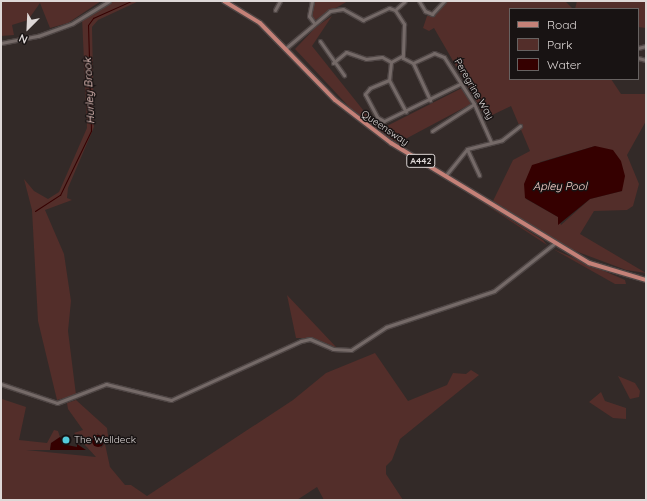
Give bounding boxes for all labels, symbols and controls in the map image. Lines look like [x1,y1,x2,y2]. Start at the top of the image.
north arrow [8,8,48,48]
legend [509,8,639,80]
text: Road [547,17,577,32]
text: N [17,31,30,47]
text: Park [547,37,572,52]
street label: Peregrine Way [452,56,496,122]
water label: Hurley Brook [81,57,97,125]
text: Water [547,57,581,72]
street label: Queensway [359,108,411,148]
road number: A442 [406,154,436,168]
water label: Apley Pool [533,179,587,193]
place label: The Welldeck [74,434,136,446]
marker: The Welldeck [61,435,71,445]

